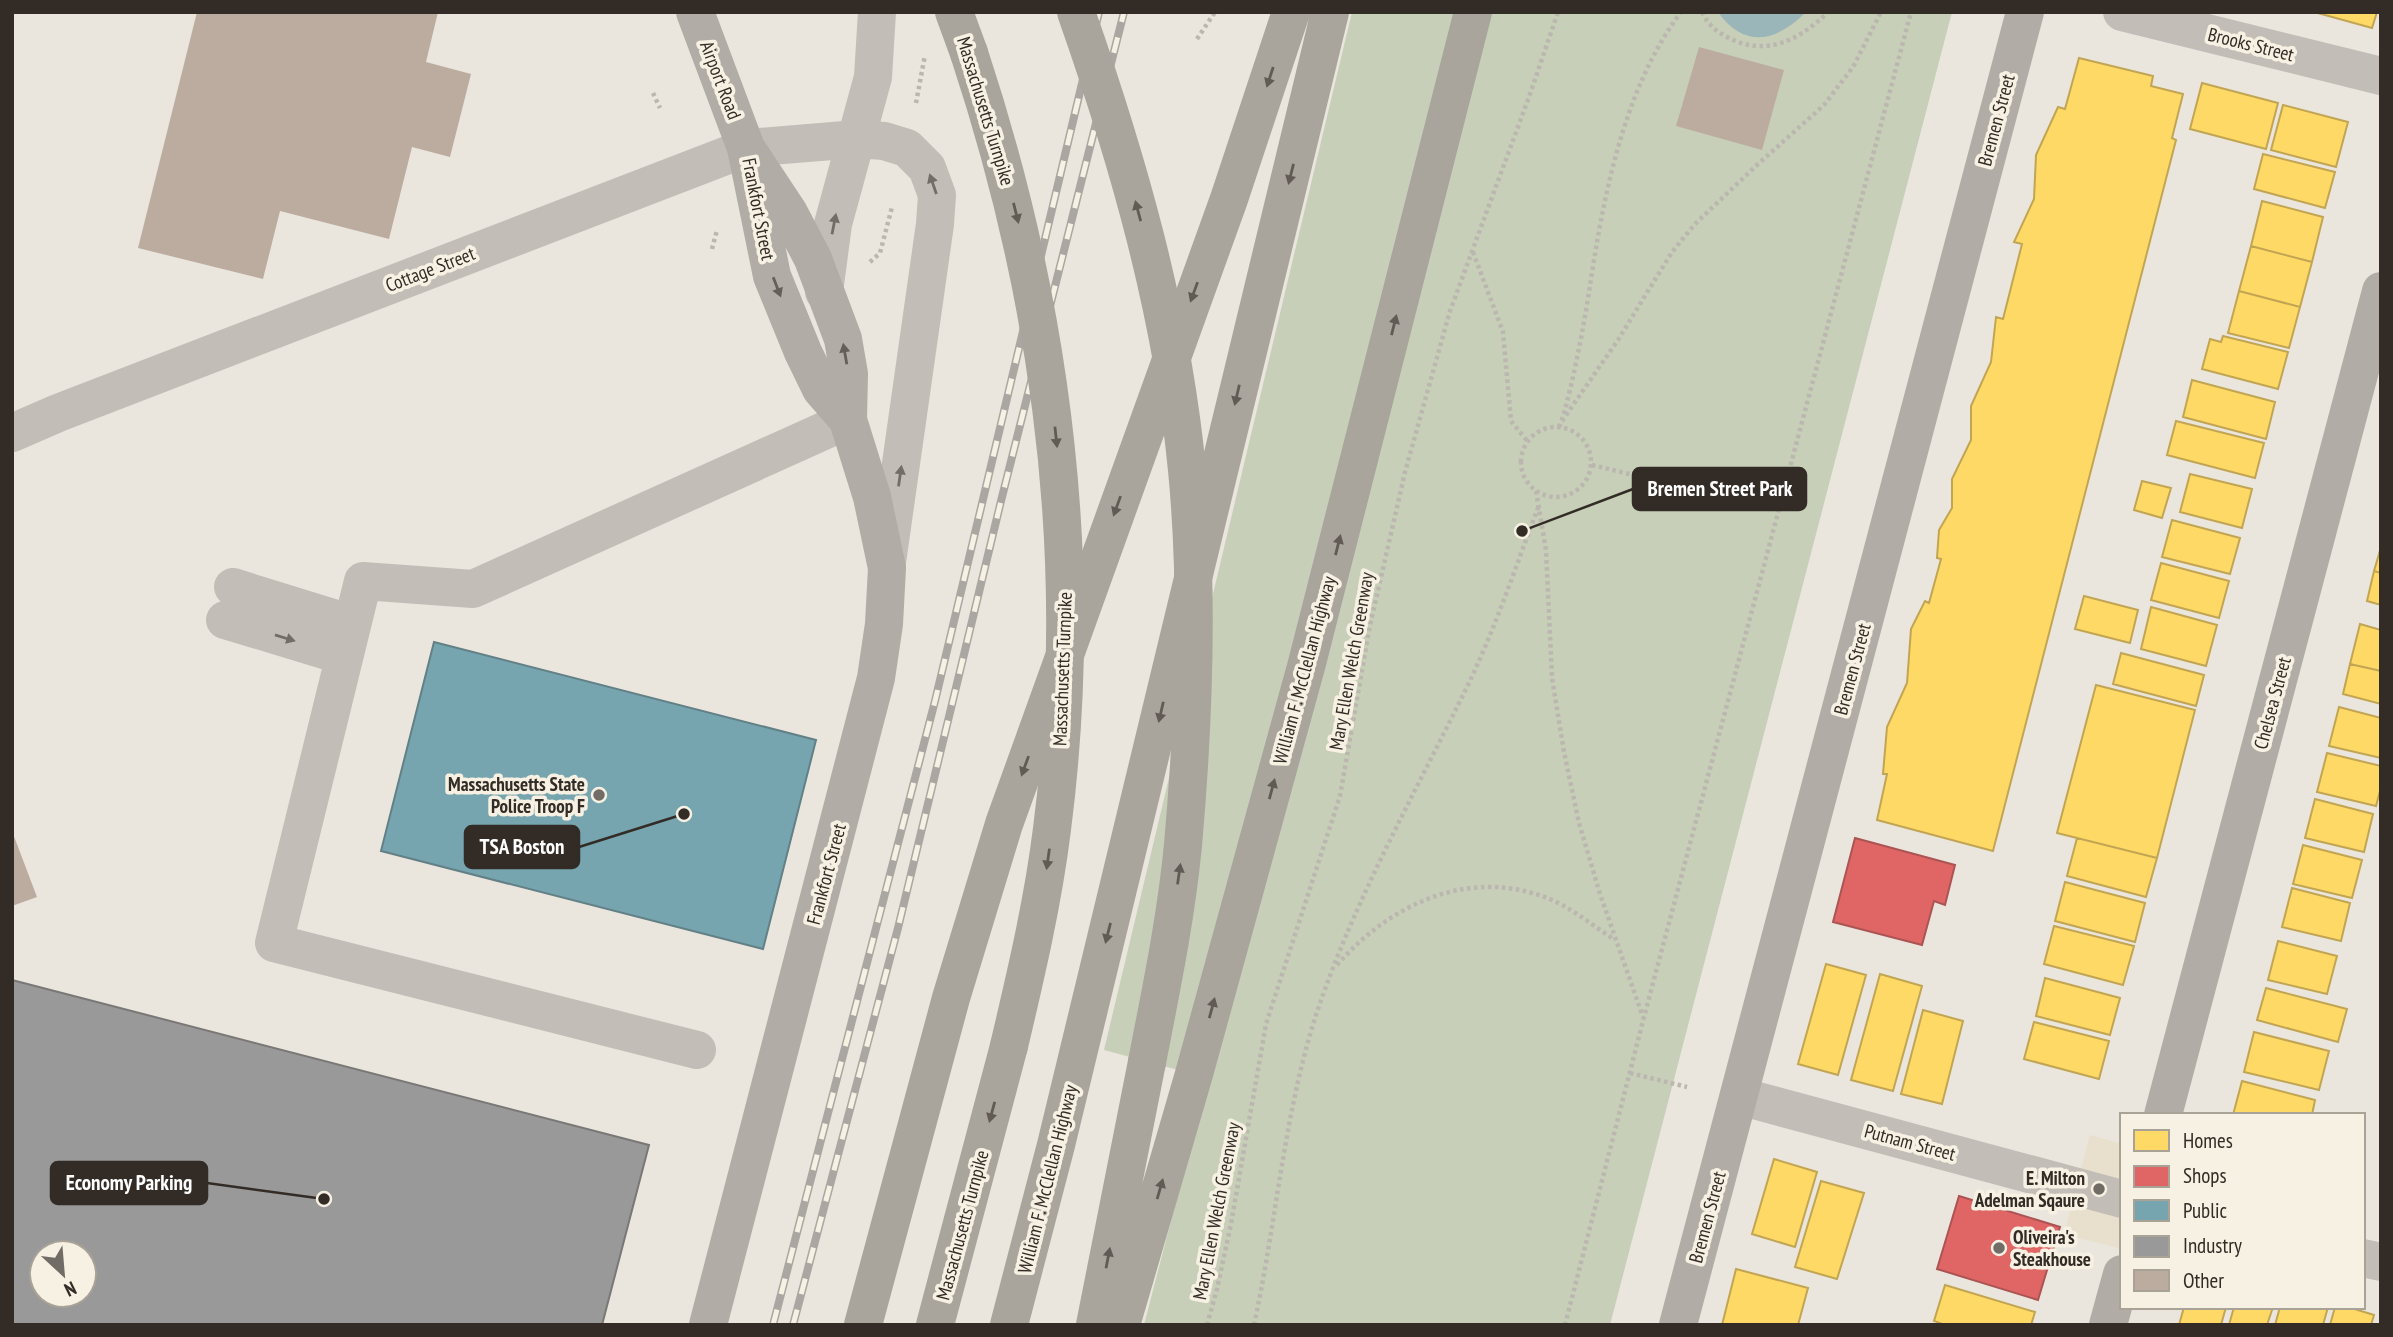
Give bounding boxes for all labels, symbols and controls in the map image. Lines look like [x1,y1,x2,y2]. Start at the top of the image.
street label: Brooks Street [2206,22,2297,66]
street label: Massachusetts Turnpike [952,34,1020,188]
street label: Airport Road [695,37,747,123]
one-way arrow [1264,67,1275,88]
street label: Bremen Street [1972,71,2020,168]
street label: Frankfort Street [737,156,781,263]
one-way arrow [1285,163,1296,185]
one-way arrow [927,173,938,194]
one-way arrow [1132,200,1143,222]
one-way arrow [1011,202,1022,224]
one-way arrow [829,213,840,235]
street label: Cottage Street [382,241,479,297]
one-way arrow [771,276,782,297]
one-way arrow [1188,281,1199,302]
one-way arrow [1389,314,1400,336]
one-way arrow [839,343,850,365]
one-way arrow [1231,384,1242,406]
one-way arrow [1051,426,1062,448]
one-way arrow [894,465,905,487]
callout: Bremen Street Park [1633,468,1806,510]
text: Bremen Street Park [1648,475,1793,502]
one-way arrow [1112,495,1123,516]
one-way arrow [1333,534,1343,555]
street label: Mary Ellen Welch Greenway [1324,569,1379,752]
street label: William F. McClellan Highway [1267,573,1341,766]
street label: Massachusetts Turnpike [1047,591,1077,747]
street label: Bremen Street [1828,620,1876,717]
one-way arrow [274,634,295,644]
street label: Chelsea Street [2248,653,2296,752]
one-way arrow [1155,701,1166,723]
one-way arrow [1019,756,1030,777]
place label: Massachusetts State Police Troop F [448,772,585,818]
one-way arrow [1268,778,1278,799]
marker: Massachusetts State Police Troop F [591,787,607,803]
street label: Frankfort Street [801,820,851,927]
callout: TSA Boston [465,826,579,868]
text: TSA Boston [479,833,565,860]
one-way arrow [1042,848,1053,870]
one-way arrow [1173,863,1184,885]
one-way arrow [1102,922,1113,944]
one-way arrow [1207,997,1218,1019]
street label: William F. McClellan Highway [1012,1081,1082,1276]
one-way arrow [986,1101,997,1123]
legend [2120,1113,2365,1309]
street label: Putnam Street [1862,1118,1959,1166]
street label: Mary Ellen Welch Greenway [1187,1119,1245,1302]
text: Homes [2183,1127,2233,1154]
street label: Massachusetts Turnpike [930,1147,994,1303]
callout: Economy Parking [51,1162,207,1204]
text: Shops [2183,1162,2227,1189]
place label: E. Milton Adelman Sqaure [1974,1166,2085,1212]
street label: Bremen Street [1683,1168,1731,1265]
text: Economy Parking [66,1169,192,1196]
one-way arrow [1156,1178,1166,1199]
marker: E. Milton Adelman Sqaure [2091,1181,2107,1197]
text: Public [2183,1197,2228,1224]
place label: Oliveira's Steakhouse [2013,1225,2091,1271]
text: Industry [2183,1232,2242,1259]
north arrow [28,1239,98,1309]
marker: Oliveira's Steakhouse [1991,1240,2007,1256]
one-way arrow [1103,1247,1114,1269]
text: Other [2183,1267,2224,1294]
text: N [61,1276,80,1302]

